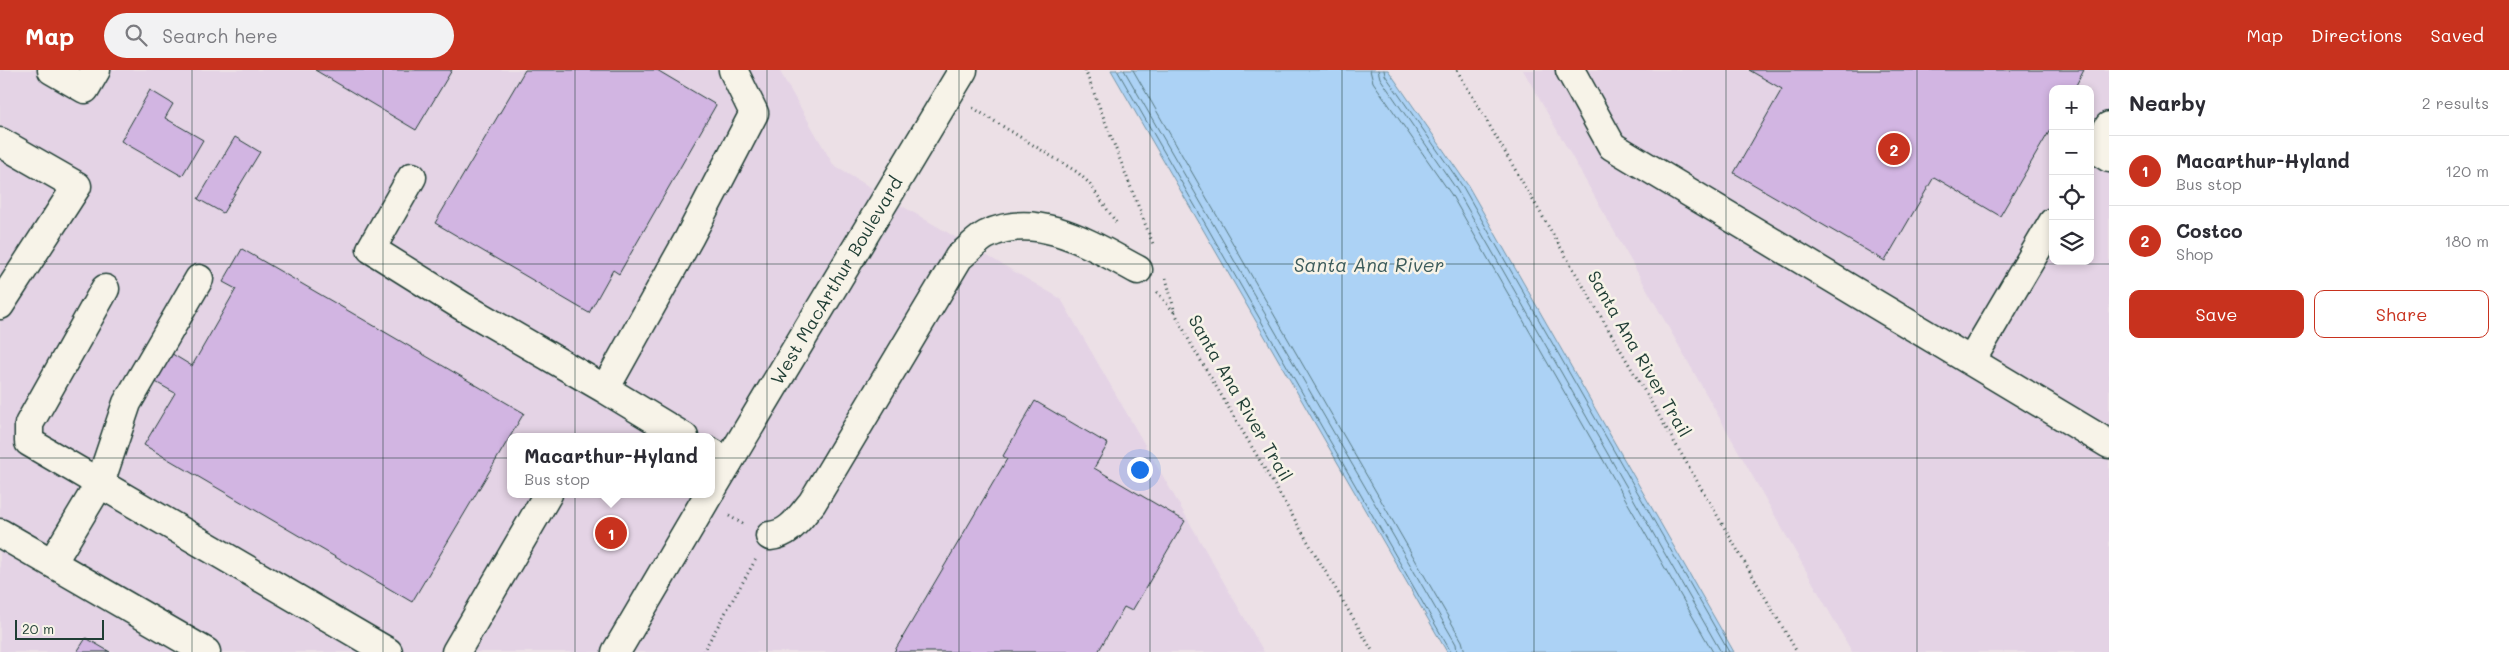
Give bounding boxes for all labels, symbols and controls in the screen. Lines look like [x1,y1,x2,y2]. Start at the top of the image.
search box [104,13,454,58]
text: Map [25,20,74,51]
icon: search [122,21,150,49]
text: Search here [162,23,278,48]
text: Map [2246,23,2283,47]
text: Directions [2311,23,2403,47]
text: Saved [2431,23,2484,47]
map controls [2049,85,2094,265]
button: + [2049,85,2094,130]
text: Nearby [2129,89,2206,116]
text: 2 results [2422,92,2489,113]
pin: 2 [1878,130,1910,168]
button: − [2049,130,2094,175]
text: Macarthur-Hyland [2176,148,2350,173]
text: 1 [2141,160,2149,181]
text: 120 m [2445,160,2489,181]
street label: West MacArthur Boulevard [764,172,908,389]
text: Bus stop [2176,173,2242,194]
button: locate [2049,175,2094,220]
text: Costco [2176,218,2243,243]
button: layers [2049,220,2094,265]
text: 2 [2141,230,2149,251]
text: 180 m [2444,230,2489,251]
text: Shop [2176,243,2213,264]
water label: Santa Ana River [1294,252,1444,277]
street label: Santa Ana River Trail [1582,266,1697,441]
button: Save [2129,290,2304,338]
button: Share [2314,290,2489,338]
street label: Santa Ana River Trail [1183,310,1298,485]
popup [507,433,715,498]
text: Macarthur-Hyland [524,443,698,468]
your location [1127,457,1153,483]
text: Bus stop [524,468,590,489]
pin: 1 [595,514,627,552]
scale bar [15,617,104,640]
text: 20 m [22,619,54,638]

